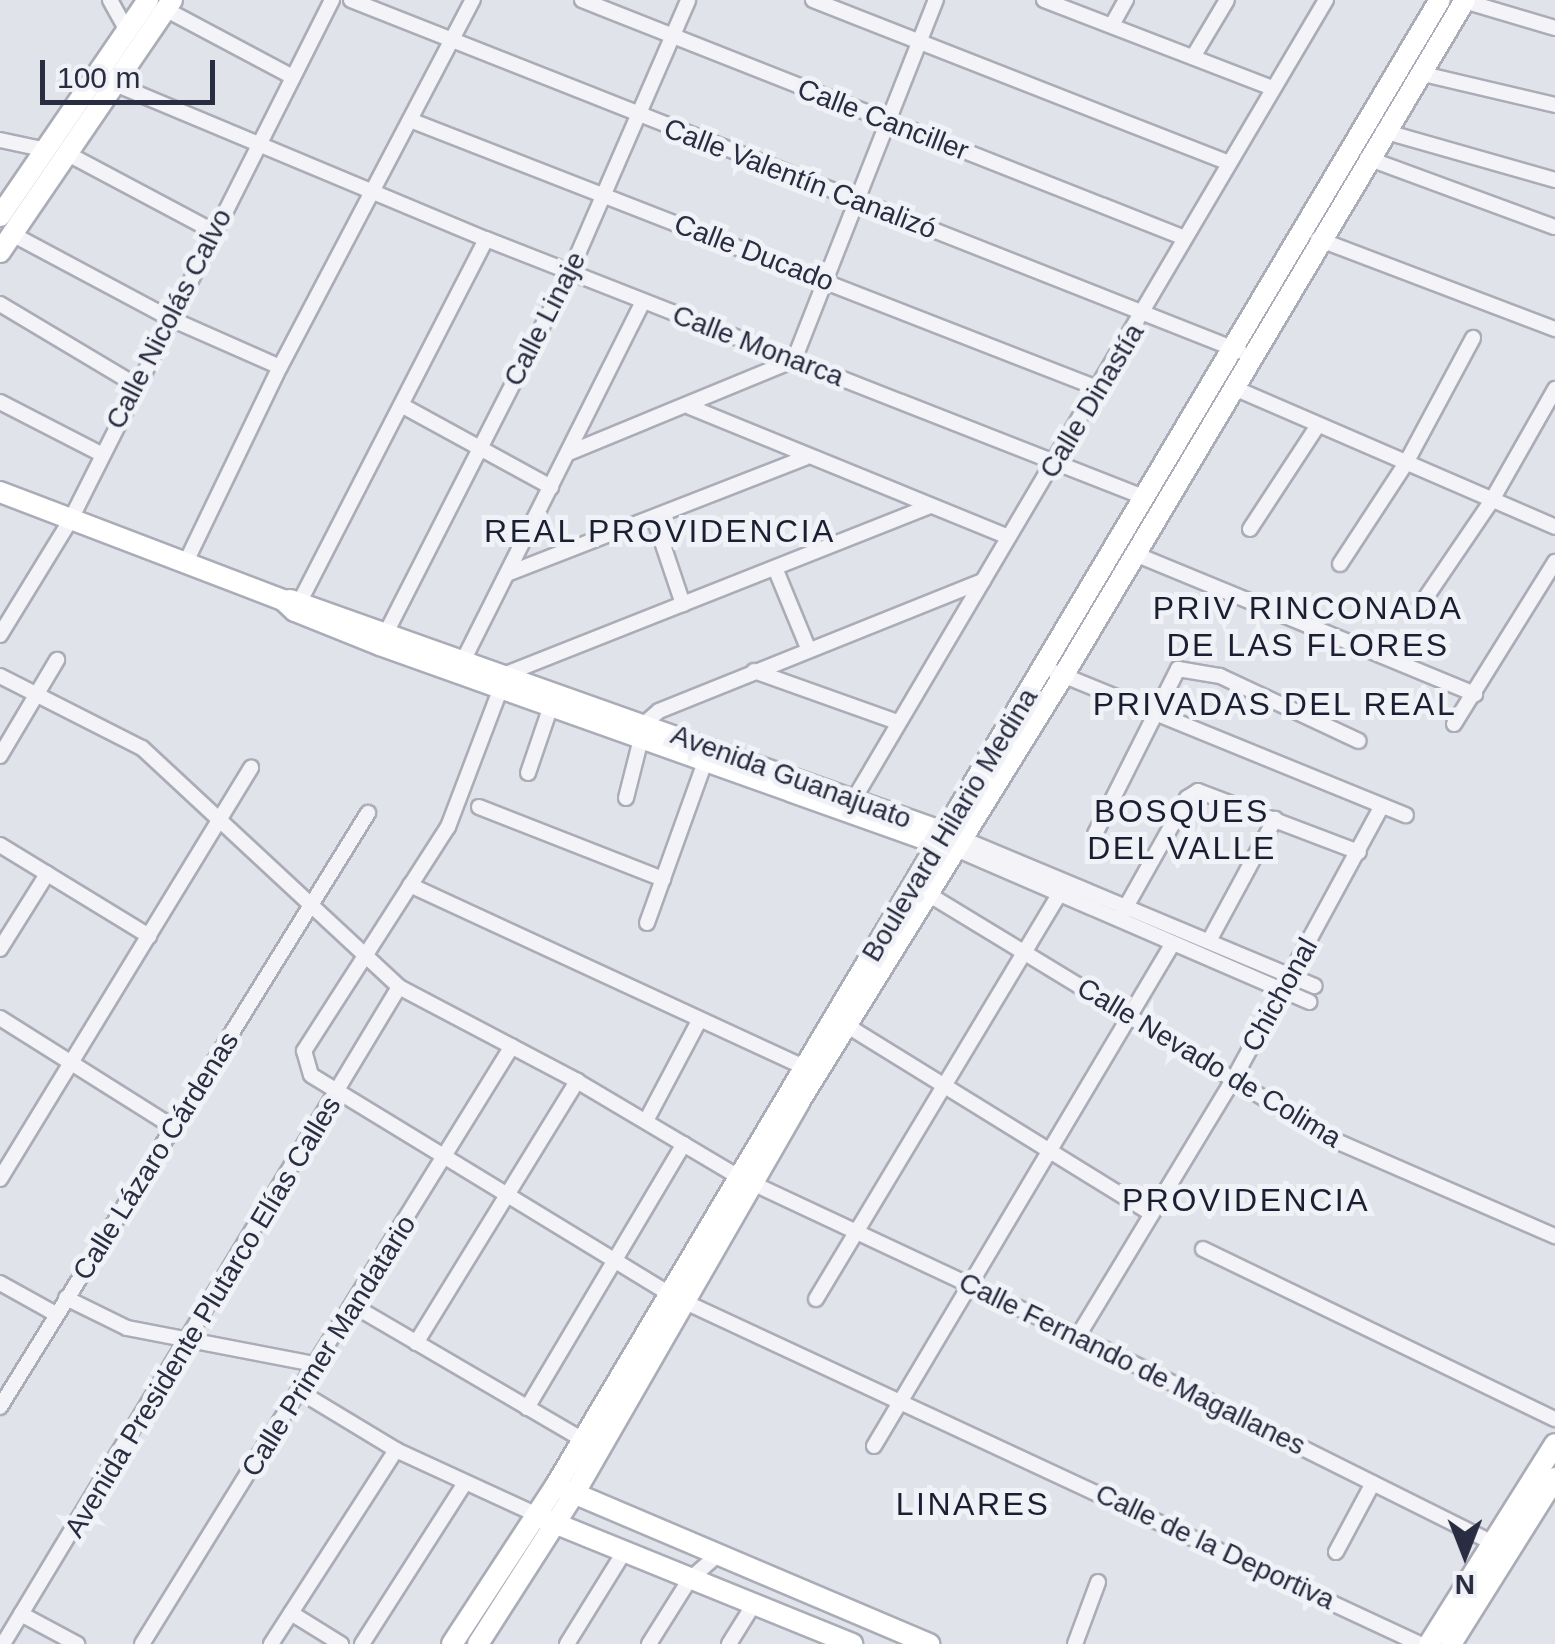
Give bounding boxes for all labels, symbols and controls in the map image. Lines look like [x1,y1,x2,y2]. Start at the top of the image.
scale bar [45,40,220,102]
text: 100 m [57,61,140,94]
street label: Calle Canciller [793,72,973,168]
street label: Calle Valentín Canalizó [659,112,941,246]
street label: Calle Nicolás Calvo [99,203,239,435]
street label: Calle Ducado [670,207,838,299]
street label: Calle Linaje [497,246,593,392]
street label: Calle Monarca [668,298,848,394]
street label: Calle Dinastía [1033,318,1151,484]
district label: REAL PROVIDENCIA [484,512,836,550]
district label: PRIV RINCONADA DE LAS FLORES [1153,590,1463,665]
street label: Boulevard Hilario Medina [855,682,1045,968]
district label: PRIVADAS DEL REAL [1092,685,1458,723]
street label: Avenida Guanajuato [666,718,916,836]
district label: BOSQUES DEL VALLE [1087,793,1277,868]
street label: Chichonal [1235,932,1325,1058]
street label: Calle Nevado de Colima [1071,971,1347,1155]
street label: Calle Lázaro Cárdenas [66,1026,246,1286]
street label: Avenida Presidente Plutarco Elías Calles [58,1090,348,1544]
district label: PROVIDENCIA [1122,1181,1370,1219]
street label: Calle Primer Mandatario [235,1209,423,1483]
street label: Calle Fernando de Magallanes [953,1265,1311,1463]
street label: Calle de la Deportiva [1090,1477,1340,1617]
district label: LINARES [896,1485,1050,1523]
north arrow [1415,1504,1515,1604]
text: N [1455,1569,1475,1600]

